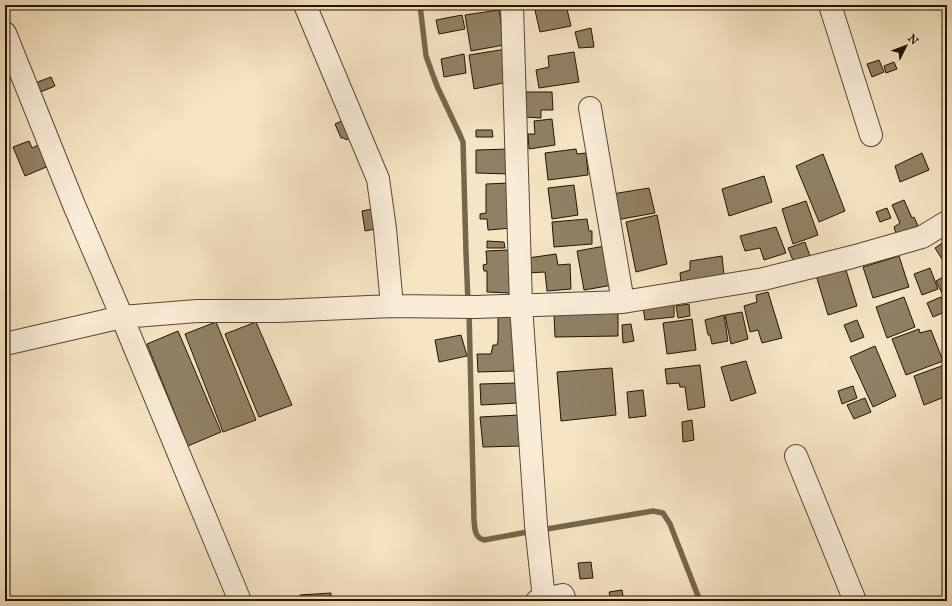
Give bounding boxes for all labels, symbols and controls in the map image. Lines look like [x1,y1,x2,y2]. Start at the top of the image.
north arrow [886,26,926,66]
text: N [905,32,921,48]

